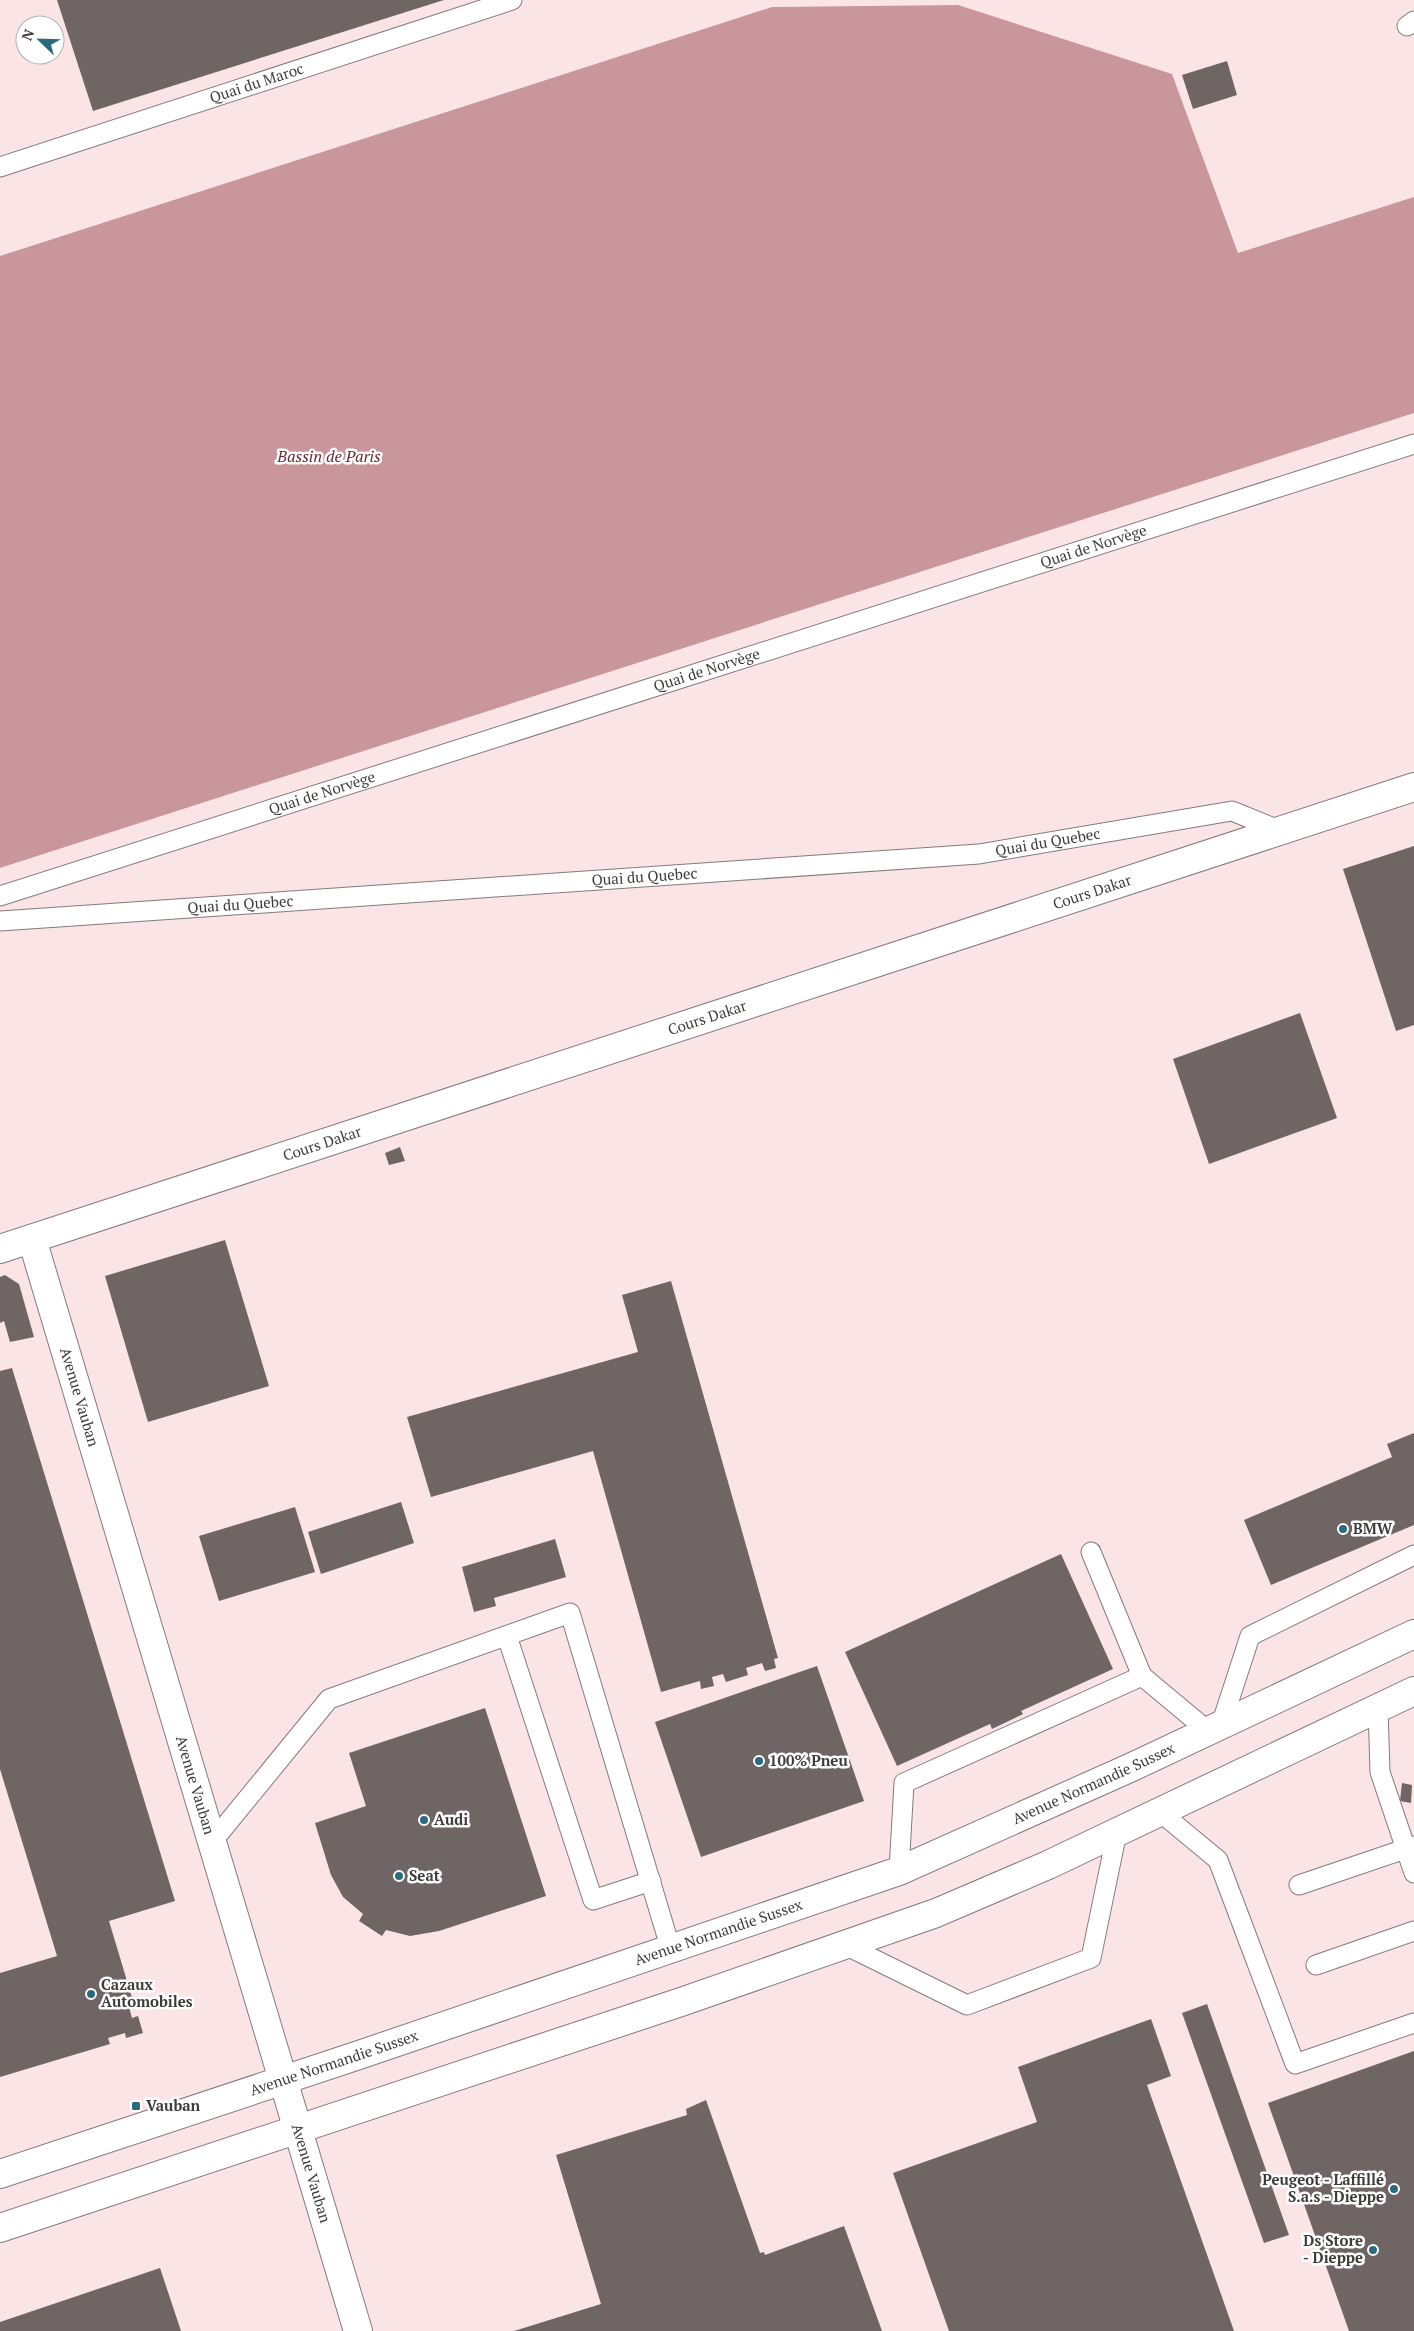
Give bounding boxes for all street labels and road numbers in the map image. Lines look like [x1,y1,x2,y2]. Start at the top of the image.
street label: Quai du Maroc [207,58,306,107]
street label: Quai de Norvège [1037,519,1149,572]
street label: Quai de Norvège [651,643,762,695]
street label: Quai de Norvège [266,766,377,819]
street label: Quai du Quebec [994,823,1102,860]
street label: Quai du Quebec [591,862,698,889]
street label: Cours Dakar [1050,869,1134,913]
street label: Quai du Quebec [187,890,294,917]
street label: Cours Dakar [665,995,749,1039]
street label: Cours Dakar [280,1121,364,1165]
street label: Avenue Vauban [56,1345,104,1449]
street label: Avenue Vauban [172,1733,220,1837]
street label: Avenue Normandie Sussex [1009,1737,1178,1828]
street label: Avenue Normandie Sussex [632,1894,805,1969]
street label: Avenue Normandie Sussex [247,2025,421,2099]
street label: Avenue Vauban [288,2121,336,2225]

